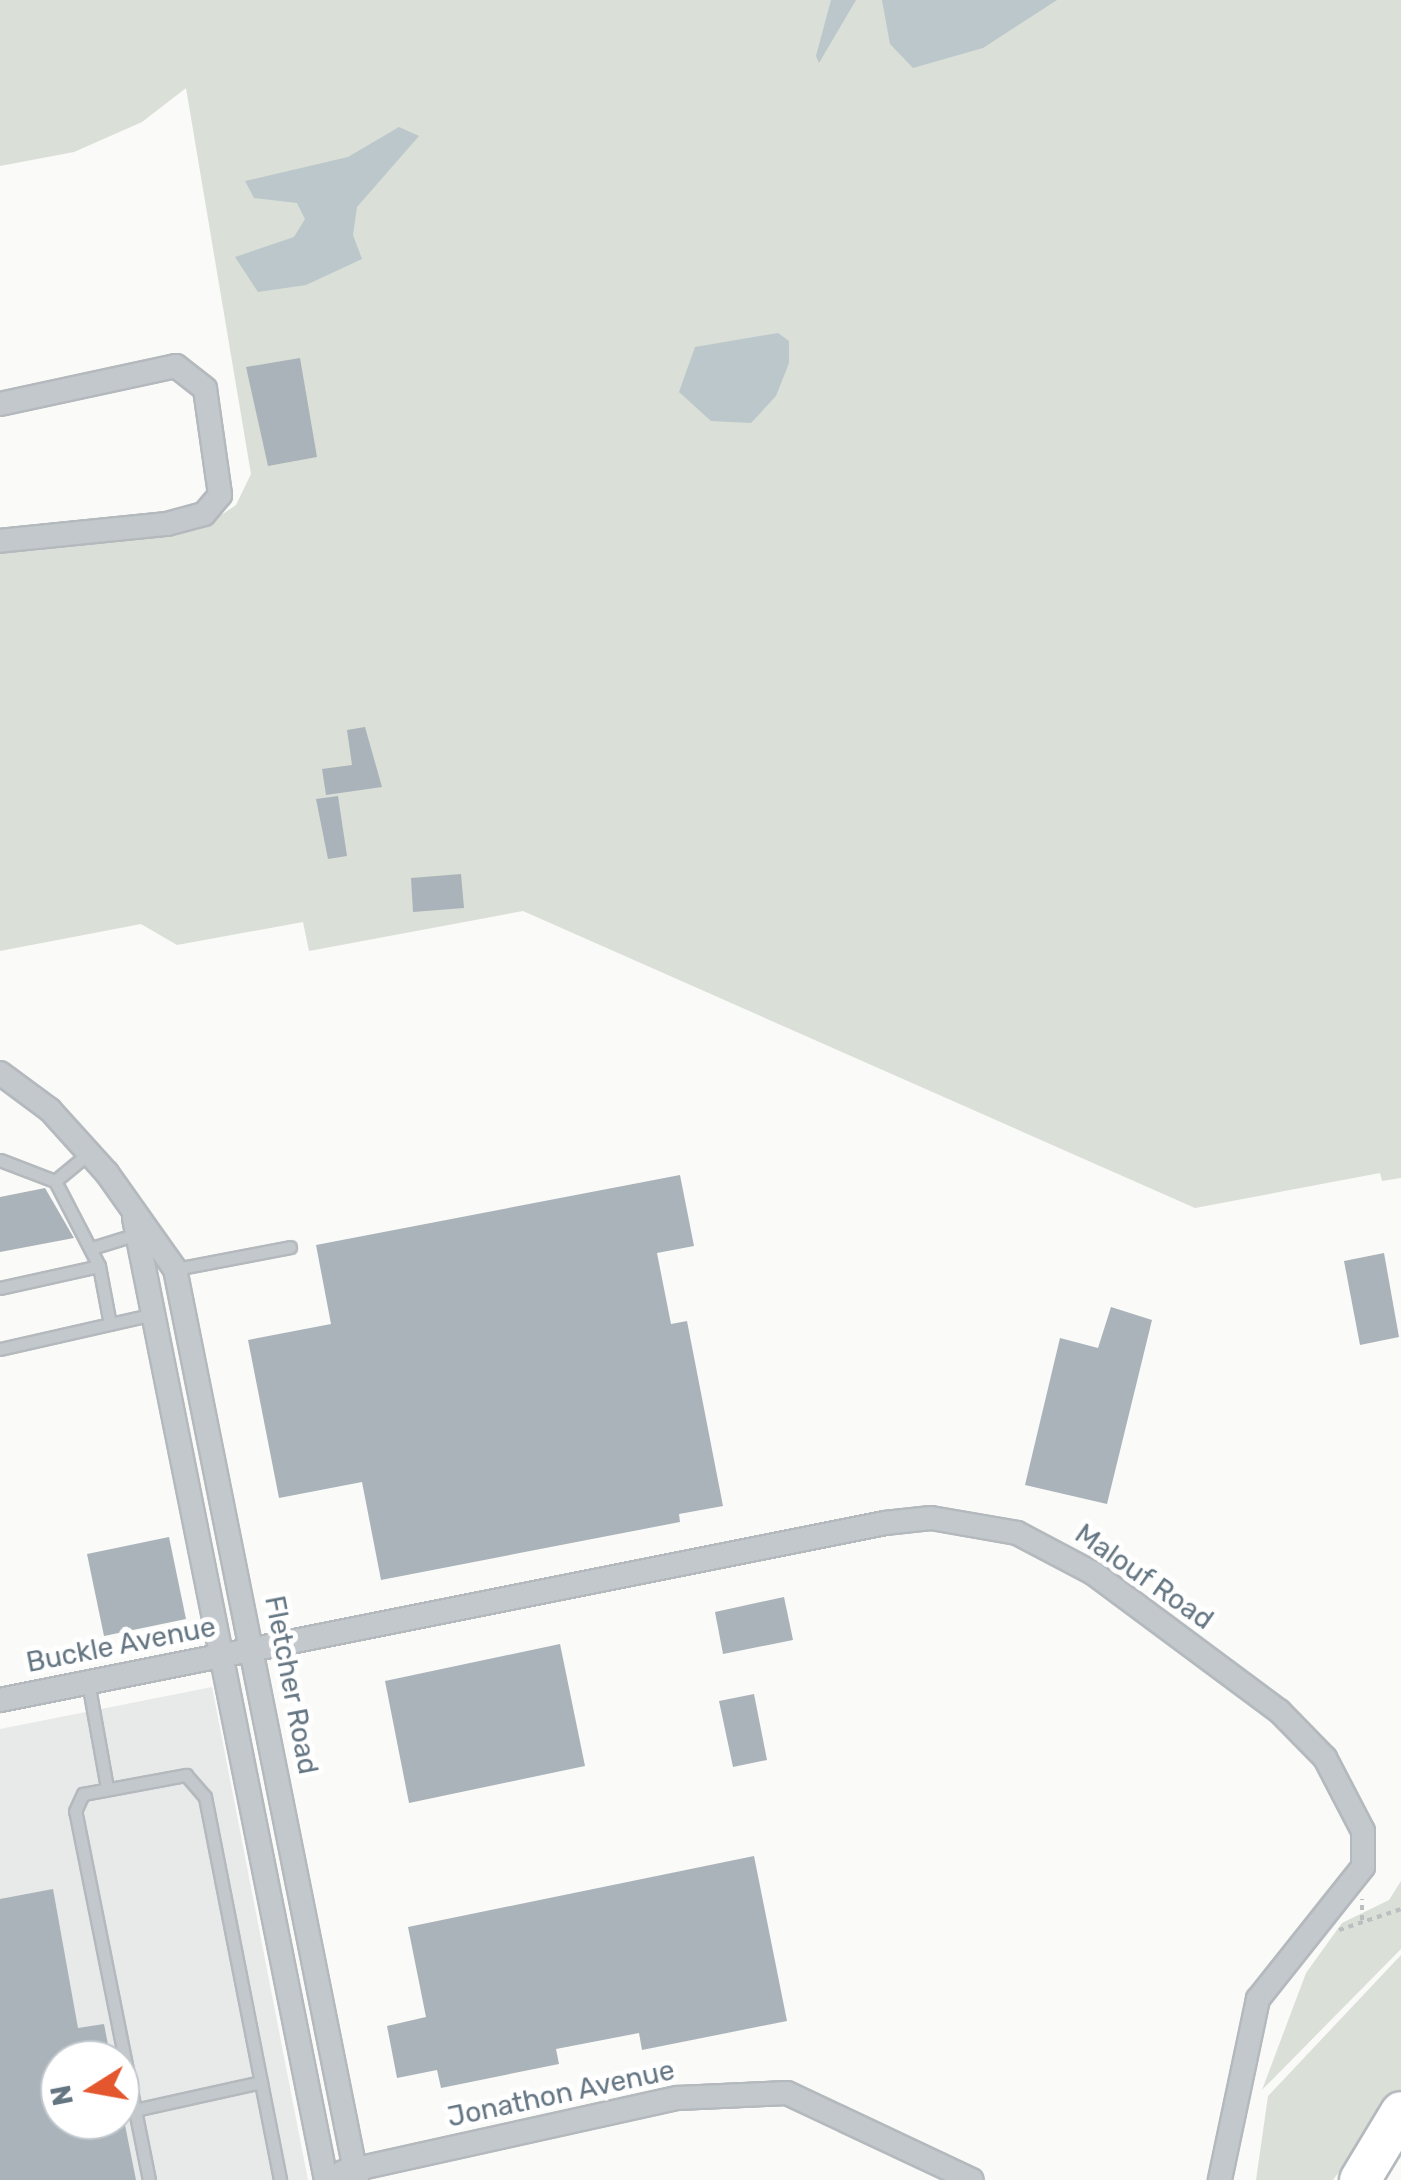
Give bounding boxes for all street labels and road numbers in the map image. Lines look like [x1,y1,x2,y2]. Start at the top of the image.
street label: Malouf Road [1068,1517,1220,1637]
street label: Fletcher Road [257,1593,325,1777]
street label: Buckle Avenue [23,1610,219,1680]
street label: Jonathon Avenue [444,2053,678,2135]

